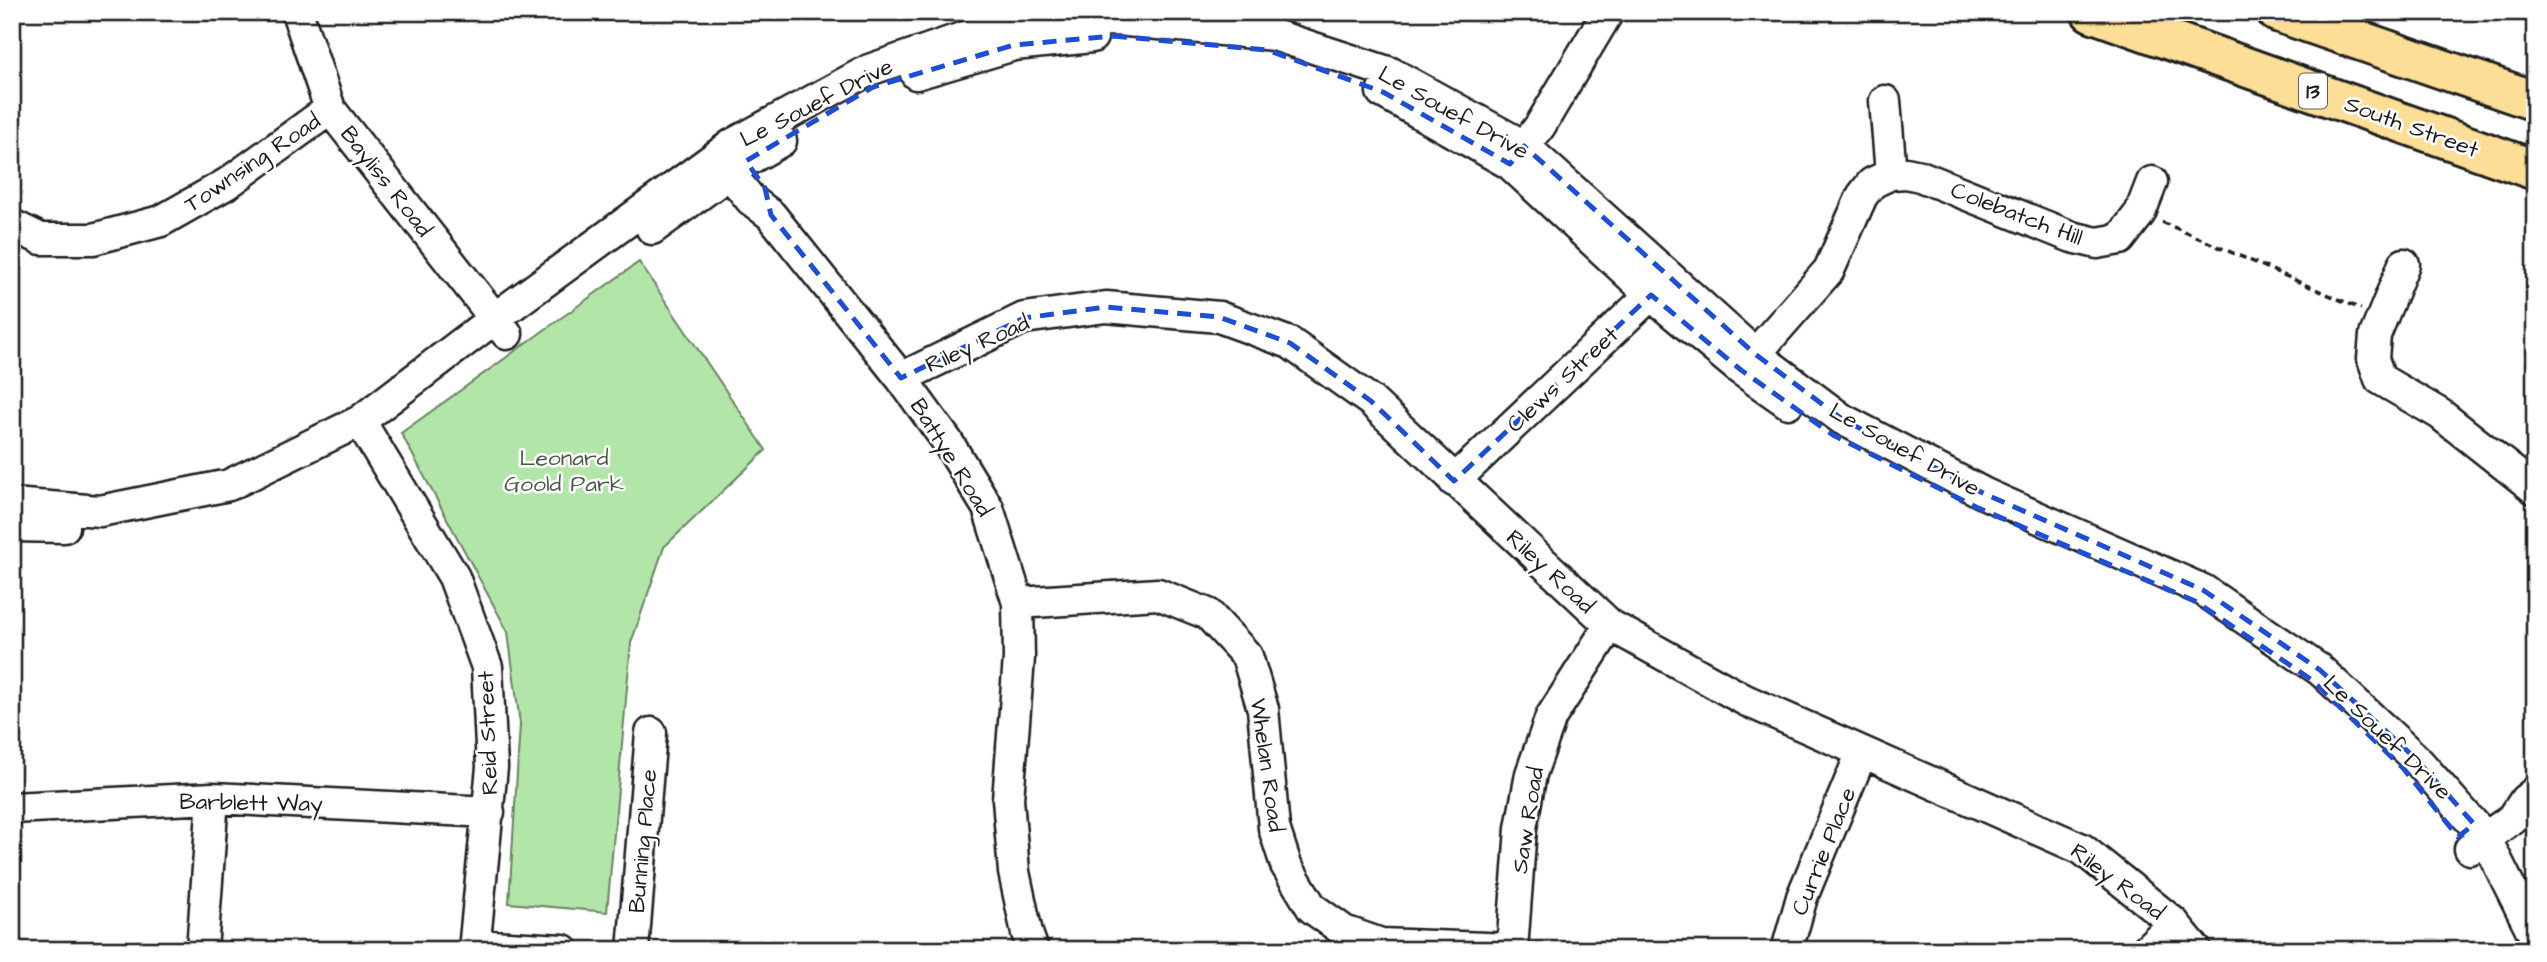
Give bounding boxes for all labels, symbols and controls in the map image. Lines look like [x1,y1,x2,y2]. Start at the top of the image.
street label: Le Souef Drive [734,51,898,155]
street label: Le Souef Drive [1372,58,1535,168]
road number: 13 [2299,74,2327,108]
street label: South Street [2340,88,2484,166]
street label: Townsing Road [178,105,328,221]
street label: Bayliss Road [332,119,440,245]
street label: Colebatch Hill [1946,174,2087,254]
street label: Riley Road [920,307,1035,382]
street label: Clews Street [1500,319,1626,440]
street label: Battye Road [901,392,1000,523]
street label: Le Souef Drive [1823,395,1986,505]
park label: Leonard Goold Park [504,442,624,500]
street label: Riley Road [1498,522,1602,622]
street label: Le Souef Drive [2316,668,2459,807]
street label: Reid Street [470,670,506,796]
street label: Whelan Road [1242,696,1292,834]
street label: Saw Road [1504,765,1552,876]
street label: Bunning Place [621,768,666,914]
street label: Currie Place [1784,783,1864,920]
street label: Barblett Way [179,786,323,821]
street label: Riley Road [2063,836,2171,929]

